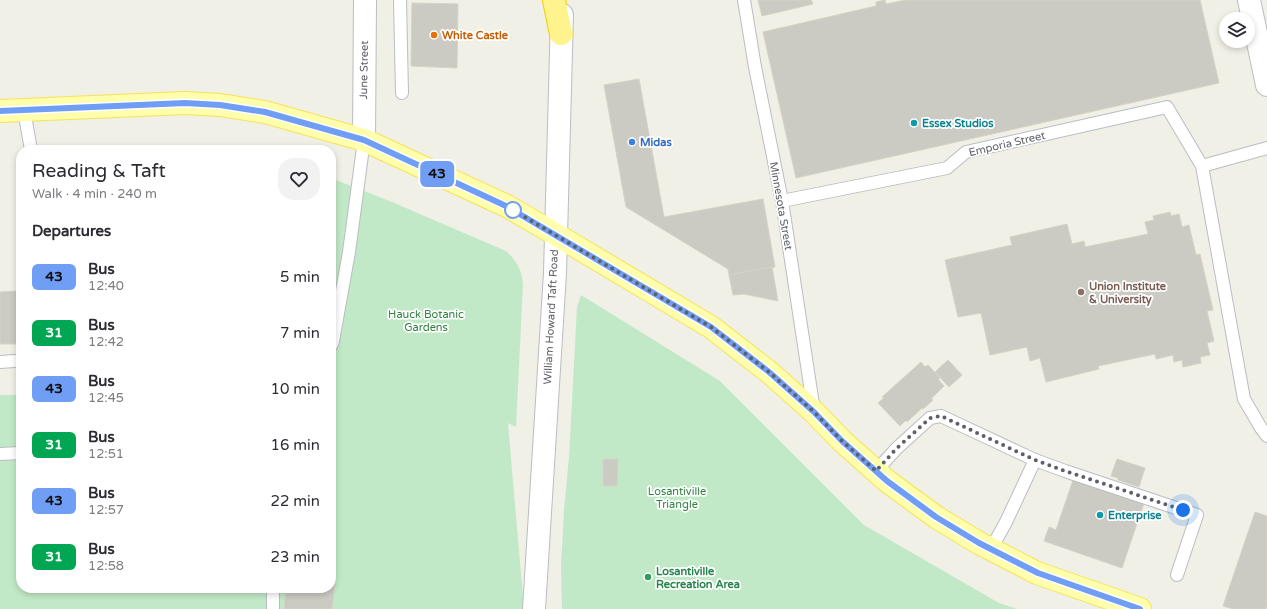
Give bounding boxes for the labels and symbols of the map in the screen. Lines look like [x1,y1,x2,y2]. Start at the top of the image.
place label: White Castle [442,29,509,42]
marker: White Castle [429,30,439,40]
street label: June Street [357,40,371,100]
place label: Essex Studios [922,117,994,130]
marker: Essex Studios [909,118,919,128]
street label: Emporia Street [967,129,1047,159]
place label: Midas [640,136,672,149]
marker: Midas [627,137,637,147]
line badge: 43 [419,161,455,187]
street label: Minnesota Street [767,161,795,251]
unlabelled marker [504,201,522,219]
street label: William Howard Taft Road [541,249,561,385]
place label: Union Institute & University [1089,280,1167,307]
marker: Union Institute & University [1076,287,1086,297]
park label: Hauck Botanic Gardens [388,308,464,334]
park label: Losantiville Triangle [648,485,706,511]
your location [1173,500,1193,520]
place label: Enterprise [1108,509,1162,523]
marker: Enterprise [1095,510,1105,520]
place label: Losantiville Recreation Area [656,565,740,591]
marker: Losantiville Recreation Area [643,572,653,582]

